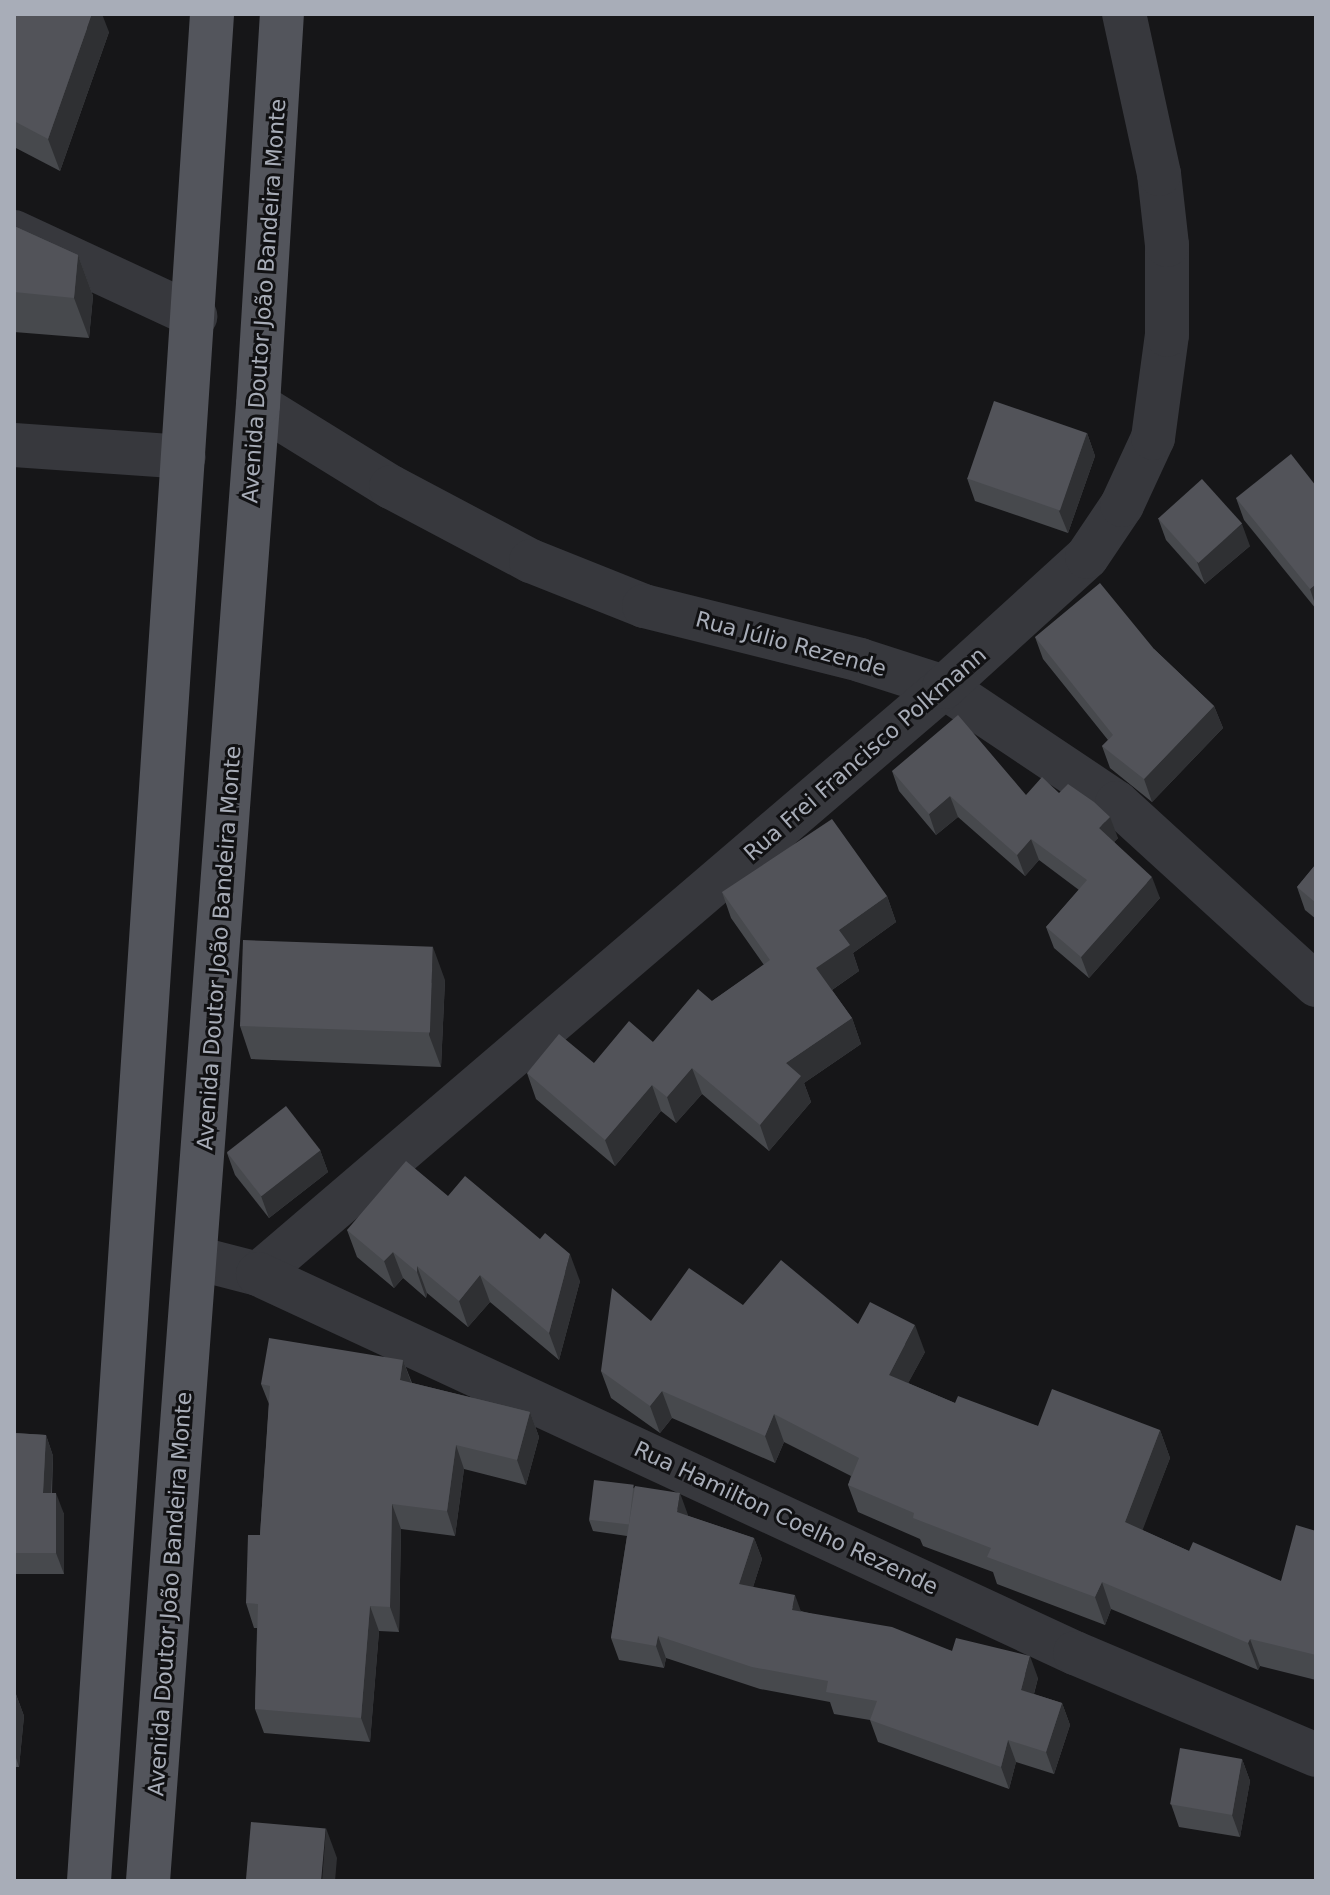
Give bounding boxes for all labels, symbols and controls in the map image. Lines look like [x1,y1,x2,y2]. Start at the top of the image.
street label: Avenida Doutor João Bandeira Monte [237,98,291,504]
street label: Rua Júlio Rezende [693,606,889,682]
street label: Rua Frei Francisco Polkmann [738,642,992,866]
street label: Avenida Doutor João Bandeira Monte [192,745,246,1151]
street label: Avenida Doutor João Bandeira Monte [143,1391,197,1797]
street label: Rua Hamilton Coelho Rezende [630,1436,942,1600]

